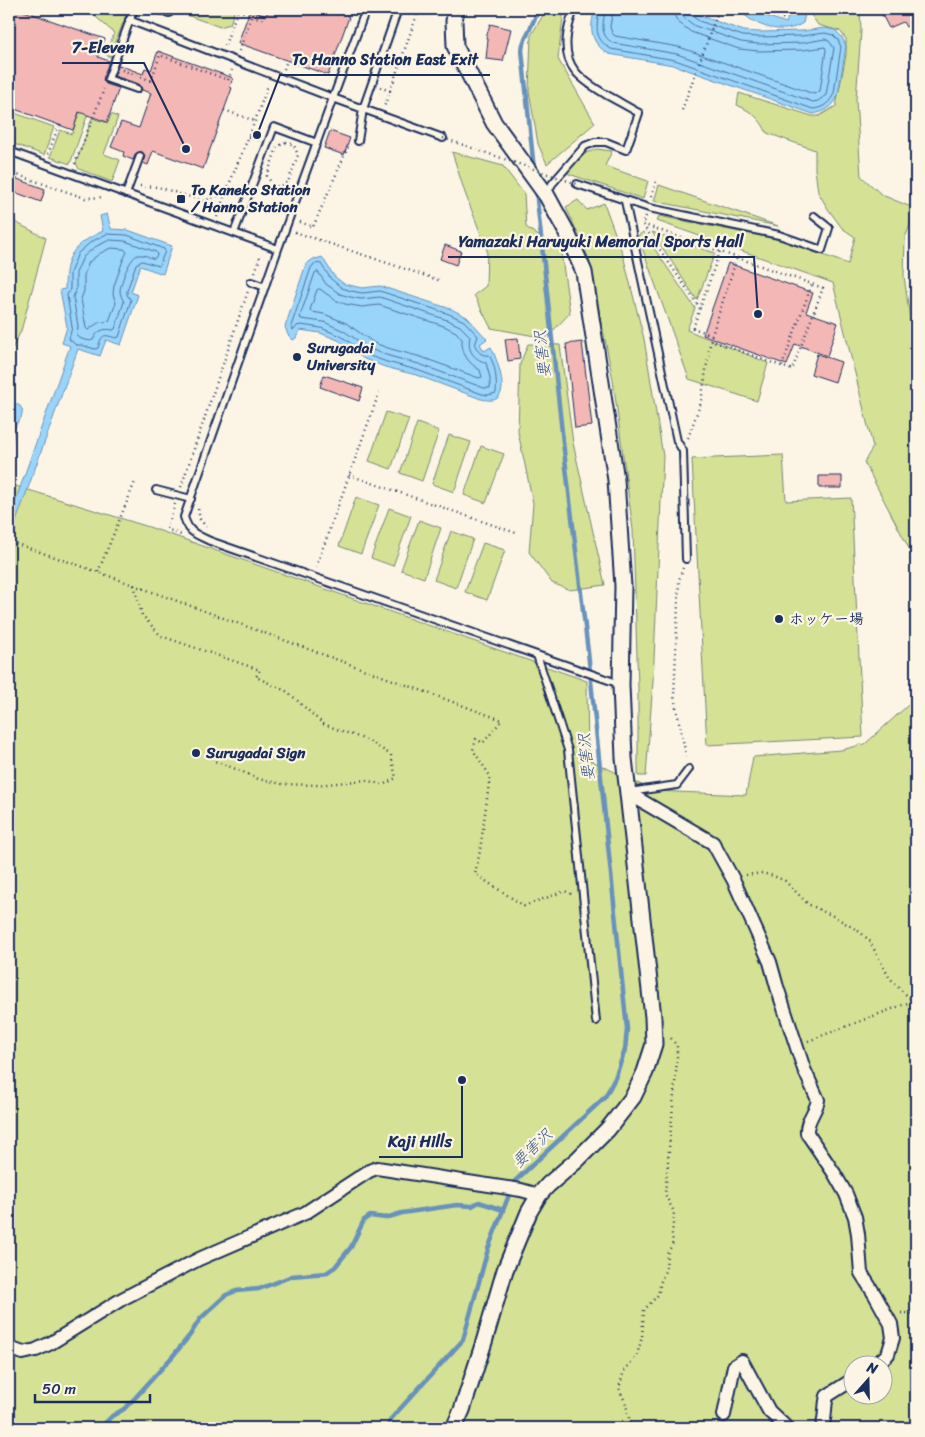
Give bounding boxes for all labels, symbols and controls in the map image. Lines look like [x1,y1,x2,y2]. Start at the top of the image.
callout: 7-Eleven [62,32,144,63]
text: 7-Eleven [72,33,135,62]
callout: To Hanno Station East Exit [280,44,490,75]
text: To Hanno Station East Exit [292,45,480,74]
place label: To Kaneko Station / Hanno Station [190,177,311,220]
marker: To Kaneko Station / Hanno Station [175,193,187,205]
callout: Yamazaki Haruyuki Memorial Sports Hall [448,226,754,257]
text: Yamazaki Haruyuki Memorial Sports Hall [458,227,745,256]
water label: 要害沢 [525,328,559,379]
place label: Surugadai University [306,335,376,378]
marker: Surugadai University [291,351,303,363]
place label: ホッケー場 [789,606,864,632]
marker: ホッケー場 [773,613,785,625]
water label: 要害沢 [569,731,603,782]
place label: Surugadai Sign [205,740,306,766]
marker: Surugadai Sign [190,747,202,759]
water label: 要害沢 [505,1120,560,1175]
callout: Kaji Hills [379,1126,462,1157]
text: Kaji Hills [387,1127,453,1156]
north arrow [842,1354,892,1404]
text: N [863,1355,881,1382]
scale bar [35,1372,150,1404]
text: 50 m [42,1376,77,1402]

